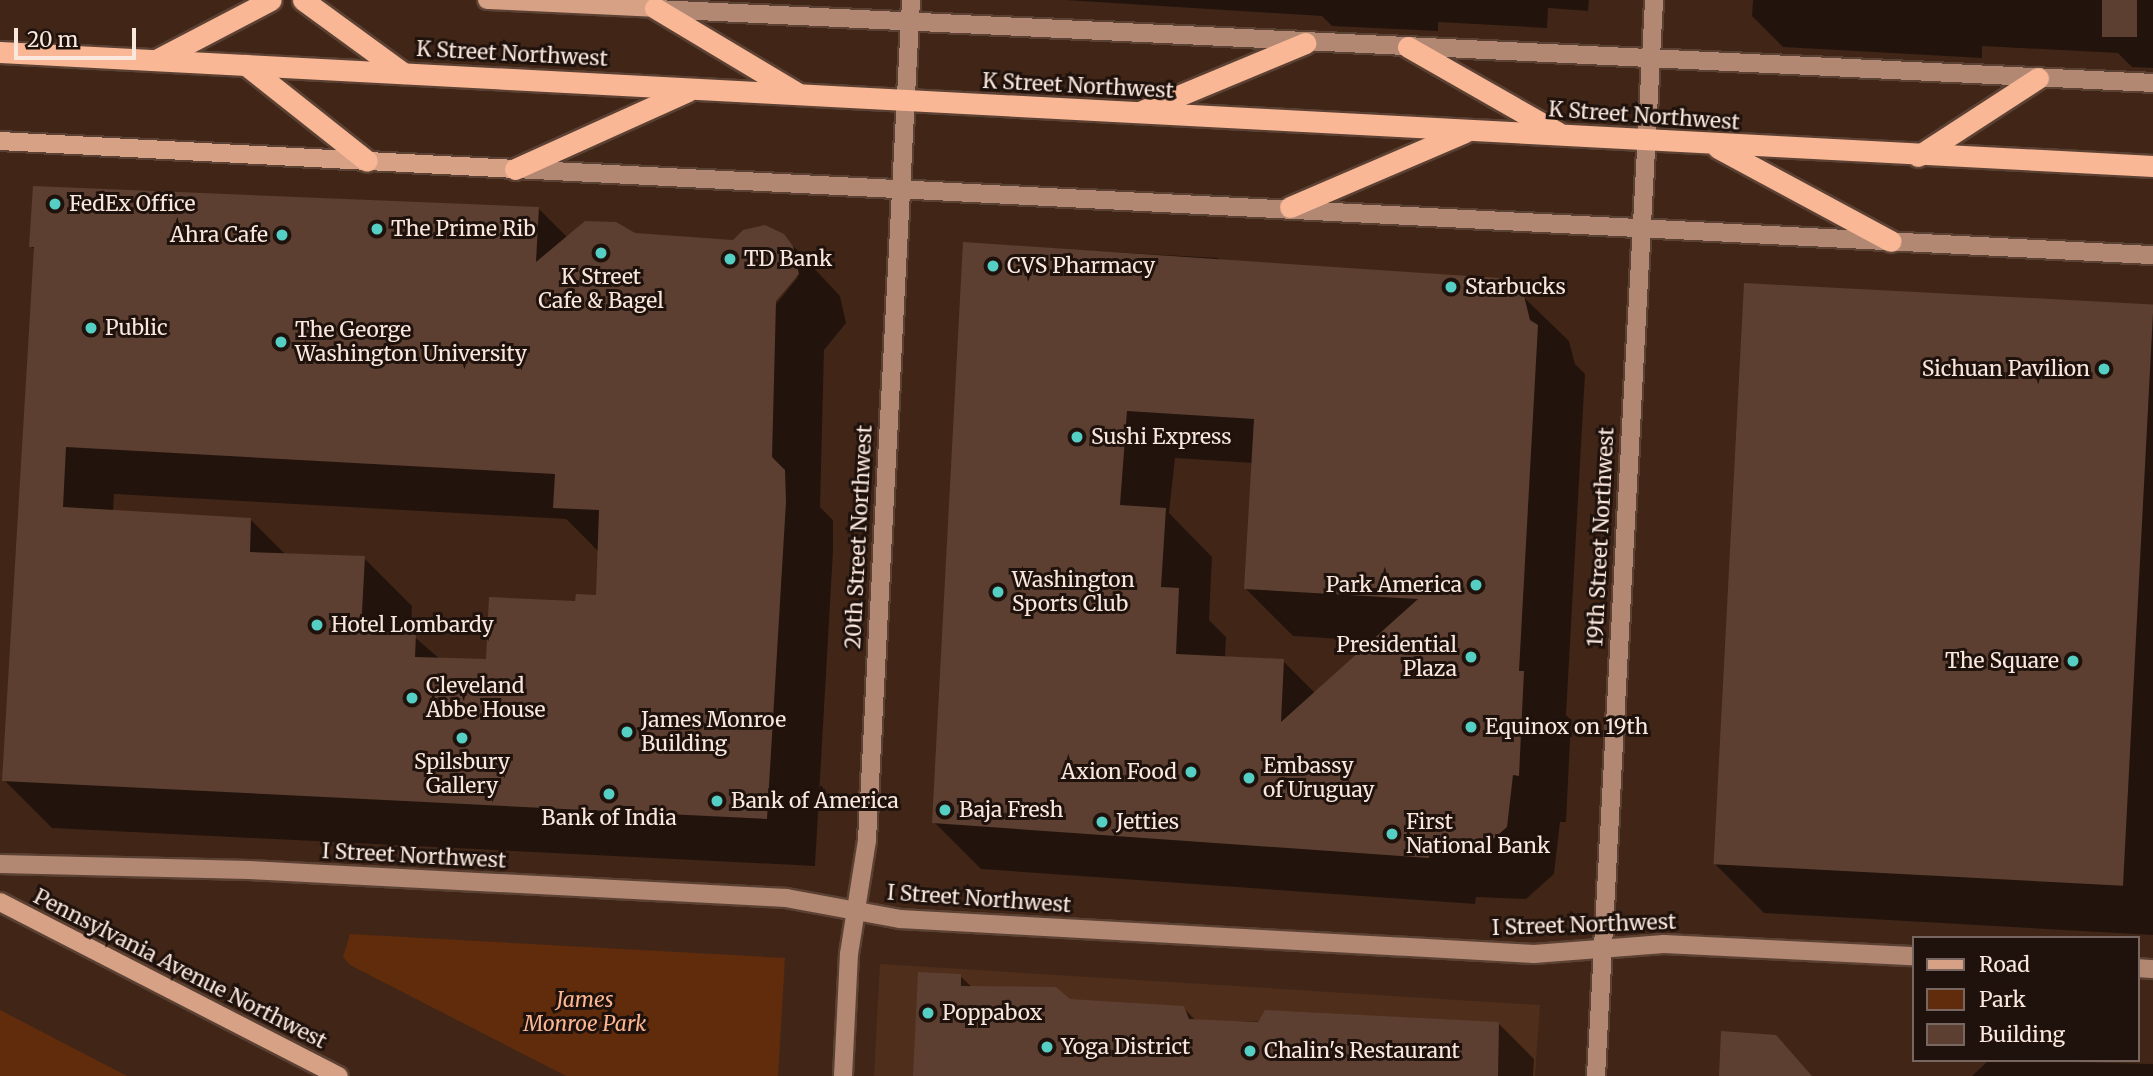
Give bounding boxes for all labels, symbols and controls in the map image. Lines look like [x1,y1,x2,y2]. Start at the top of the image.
scale bar [18,14,140,58]
text: 20 m [27,26,78,53]
street label: K Street Northwest [416,36,608,72]
street label: K Street Northwest [982,68,1174,104]
street label: K Street Northwest [1548,97,1740,135]
place label: FedEx Office [69,191,196,217]
marker: FedEx Office [47,196,63,212]
place label: The Prime Rib [391,216,536,242]
marker: The Prime Rib [369,221,385,237]
place label: Ahra Cafe [170,222,268,248]
marker: Ahra Cafe [274,227,290,243]
marker: K Street Cafe & Bagel [593,245,609,261]
place label: TD Bank [744,246,832,272]
marker: TD Bank [722,251,738,267]
place label: CVS Pharmacy [1007,253,1155,279]
marker: CVS Pharmacy [985,258,1001,274]
place label: K Street Cafe & Bagel [538,264,664,314]
place label: Starbucks [1465,274,1566,300]
marker: Starbucks [1443,279,1459,295]
place label: Public [105,315,168,341]
place label: The George Washington University [295,317,527,367]
marker: Public [83,320,99,336]
marker: The George Washington University [273,334,289,350]
place label: Sichuan Pavilion [1922,356,2090,382]
marker: Sichuan Pavilion [2096,361,2112,377]
street label: 20th Street Northwest [841,424,877,650]
place label: Sushi Express [1091,424,1232,450]
street label: 19th Street Northwest [1583,427,1619,647]
marker: Sushi Express [1069,429,1085,445]
place label: Washington Sports Club [1012,567,1135,617]
place label: Park America [1326,572,1462,598]
marker: Park America [1468,577,1484,593]
marker: Washington Sports Club [990,584,1006,600]
place label: Hotel Lombardy [331,612,494,638]
marker: Hotel Lombardy [309,617,325,633]
place label: Presidential Plaza [1336,632,1457,682]
place label: The Square [1945,648,2059,674]
marker: Presidential Plaza [1463,649,1479,665]
marker: The Square [2065,653,2081,669]
place label: Cleveland Abbe House [426,673,546,723]
marker: Cleveland Abbe House [404,690,420,706]
place label: James Monroe Building [641,707,786,757]
place label: Equinox on 19th [1485,714,1648,740]
marker: Equinox on 19th [1463,719,1479,735]
marker: James Monroe Building [619,724,635,740]
marker: Spilsbury Gallery [454,730,470,746]
place label: Spilsbury Gallery [414,749,510,799]
place label: Embassy of Uruguay [1263,753,1374,803]
place label: Axion Food [1061,759,1177,785]
marker: Axion Food [1183,764,1199,780]
marker: Embassy of Uruguay [1241,770,1257,786]
marker: Bank of India [601,786,617,802]
place label: Bank of America [731,788,899,814]
marker: Bank of America [709,793,725,809]
place label: Baja Fresh [959,797,1063,823]
marker: Baja Fresh [937,802,953,818]
place label: Bank of India [541,805,677,831]
place label: Jetties [1116,809,1179,835]
place label: First National Bank [1406,809,1550,859]
marker: Jetties [1094,814,1110,830]
marker: First National Bank [1384,826,1400,842]
street label: I Street Northwest [321,839,507,873]
street label: I Street Northwest [886,880,1072,918]
street label: Pennsylvania Avenue Northwest [29,884,331,1054]
street label: I Street Northwest [1491,909,1677,941]
legend [1912,936,2139,1062]
text: Road [1979,951,2030,978]
text: Park [1979,986,2026,1013]
park label: James Monroe Park [523,987,647,1037]
place label: Poppabox [942,1000,1042,1026]
marker: Poppabox [920,1005,936,1021]
text: Building [1979,1021,2065,1048]
place label: Yoga District [1061,1034,1190,1060]
place label: Chalin's Restaurant [1264,1038,1460,1064]
marker: Yoga District [1039,1039,1055,1055]
marker: Chalin's Restaurant [1242,1043,1258,1059]

